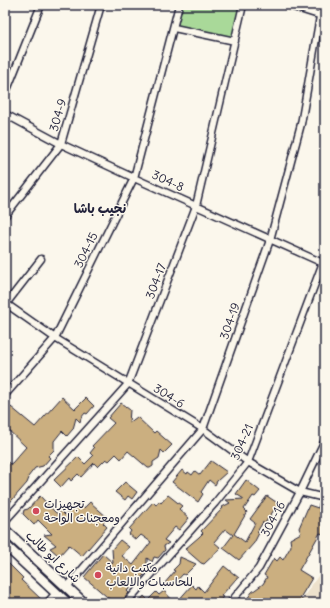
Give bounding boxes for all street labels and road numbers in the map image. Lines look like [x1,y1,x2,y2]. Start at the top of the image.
street label: 304-9 [46,97,69,133]
street label: 304-8 [150,167,187,195]
street label: 304-15 [71,229,101,270]
street label: 304-17 [142,261,169,301]
street label: 304-19 [216,300,243,341]
street label: 304-6 [151,380,188,411]
street label: 304-21 [227,421,256,462]
street label: 304-16 [257,498,288,539]
street label: شارع ابو طالب [22,528,84,587]

